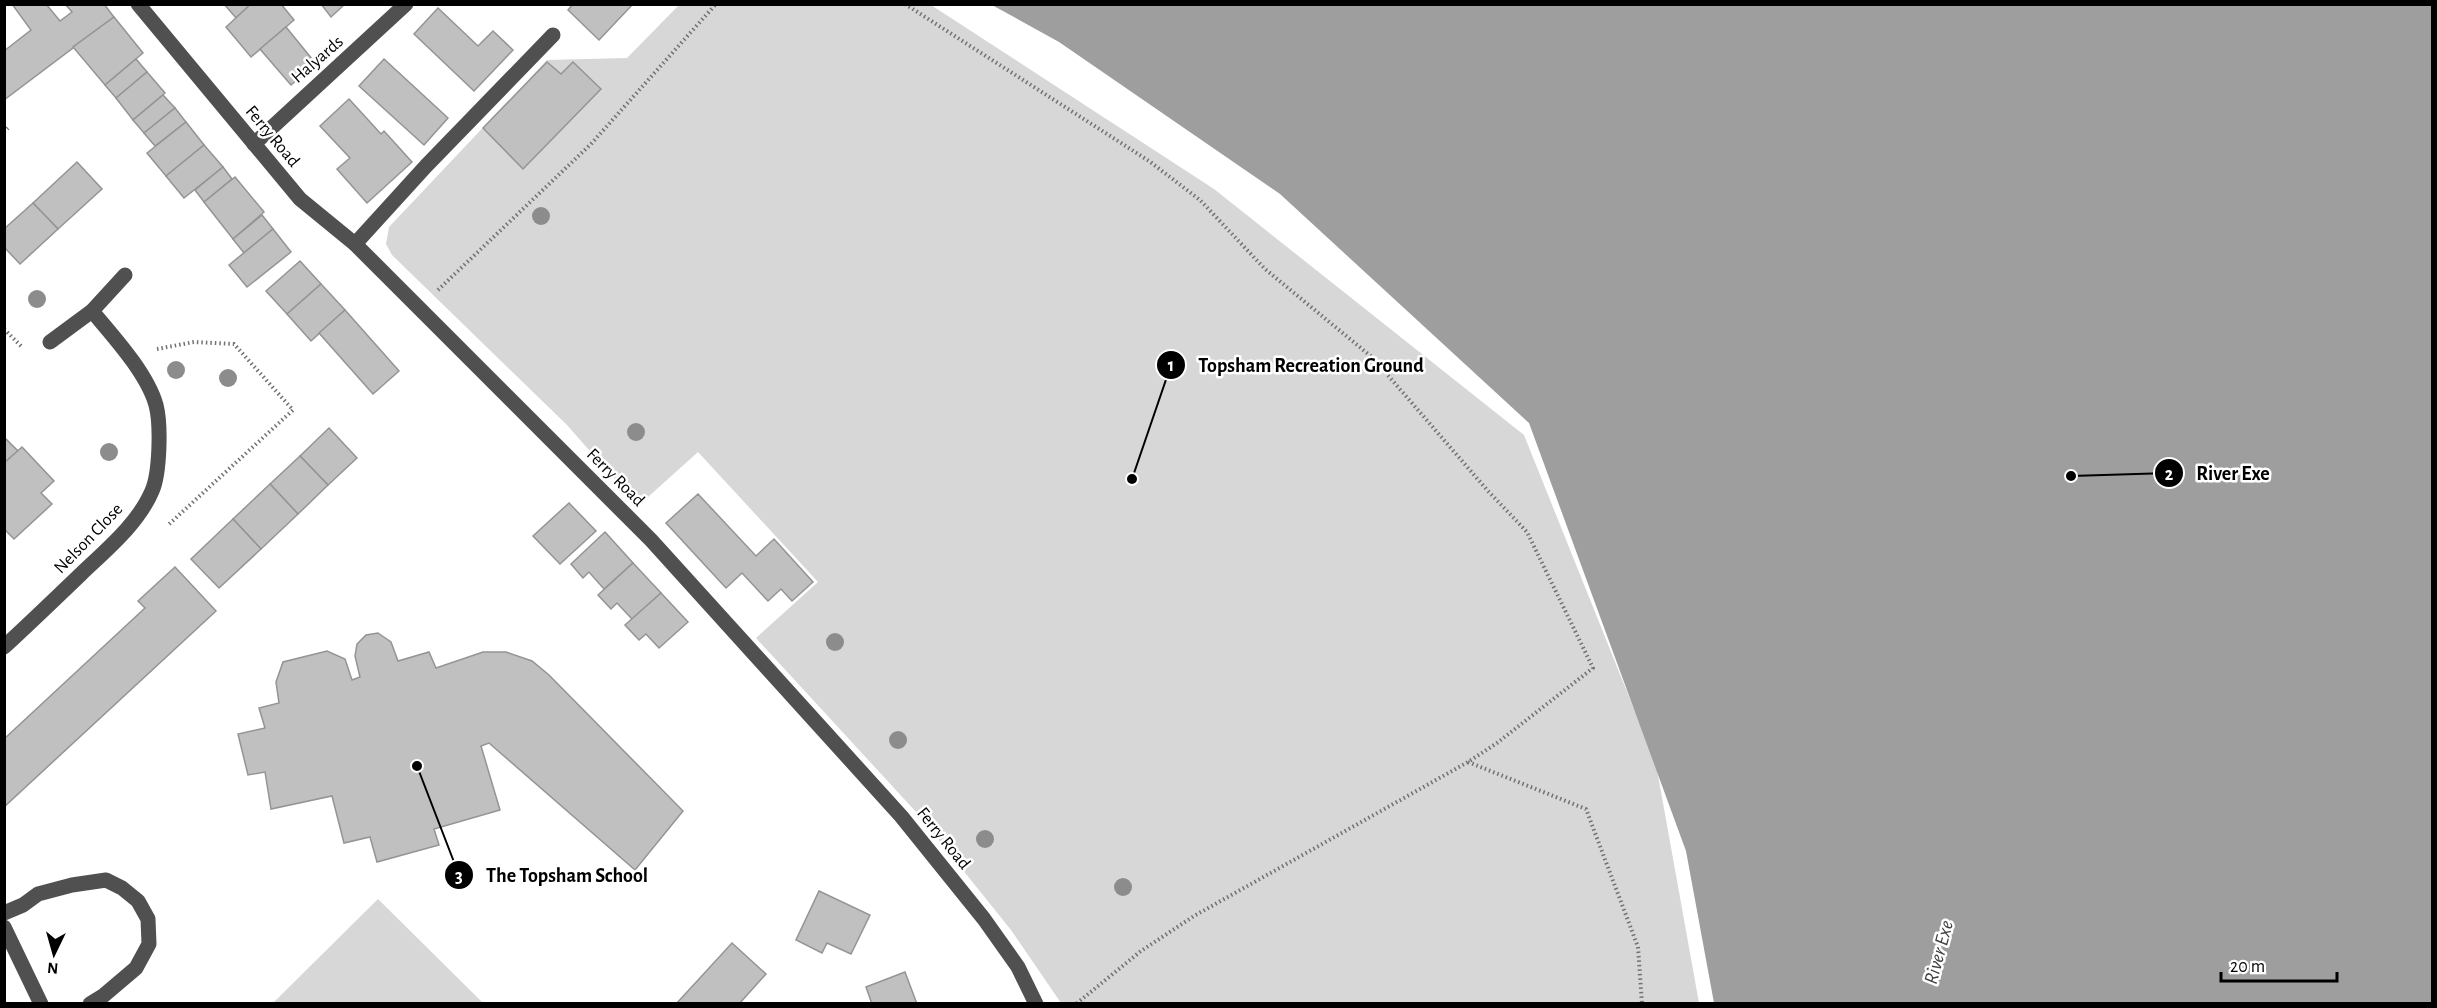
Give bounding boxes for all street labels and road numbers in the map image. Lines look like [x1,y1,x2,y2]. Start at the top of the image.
street label: Halyards [288,33,347,87]
street label: Ferry Road [242,103,303,171]
street label: Ferry Road [583,445,648,510]
street label: Nelson Close [51,500,126,577]
street label: Ferry Road [913,804,973,873]

